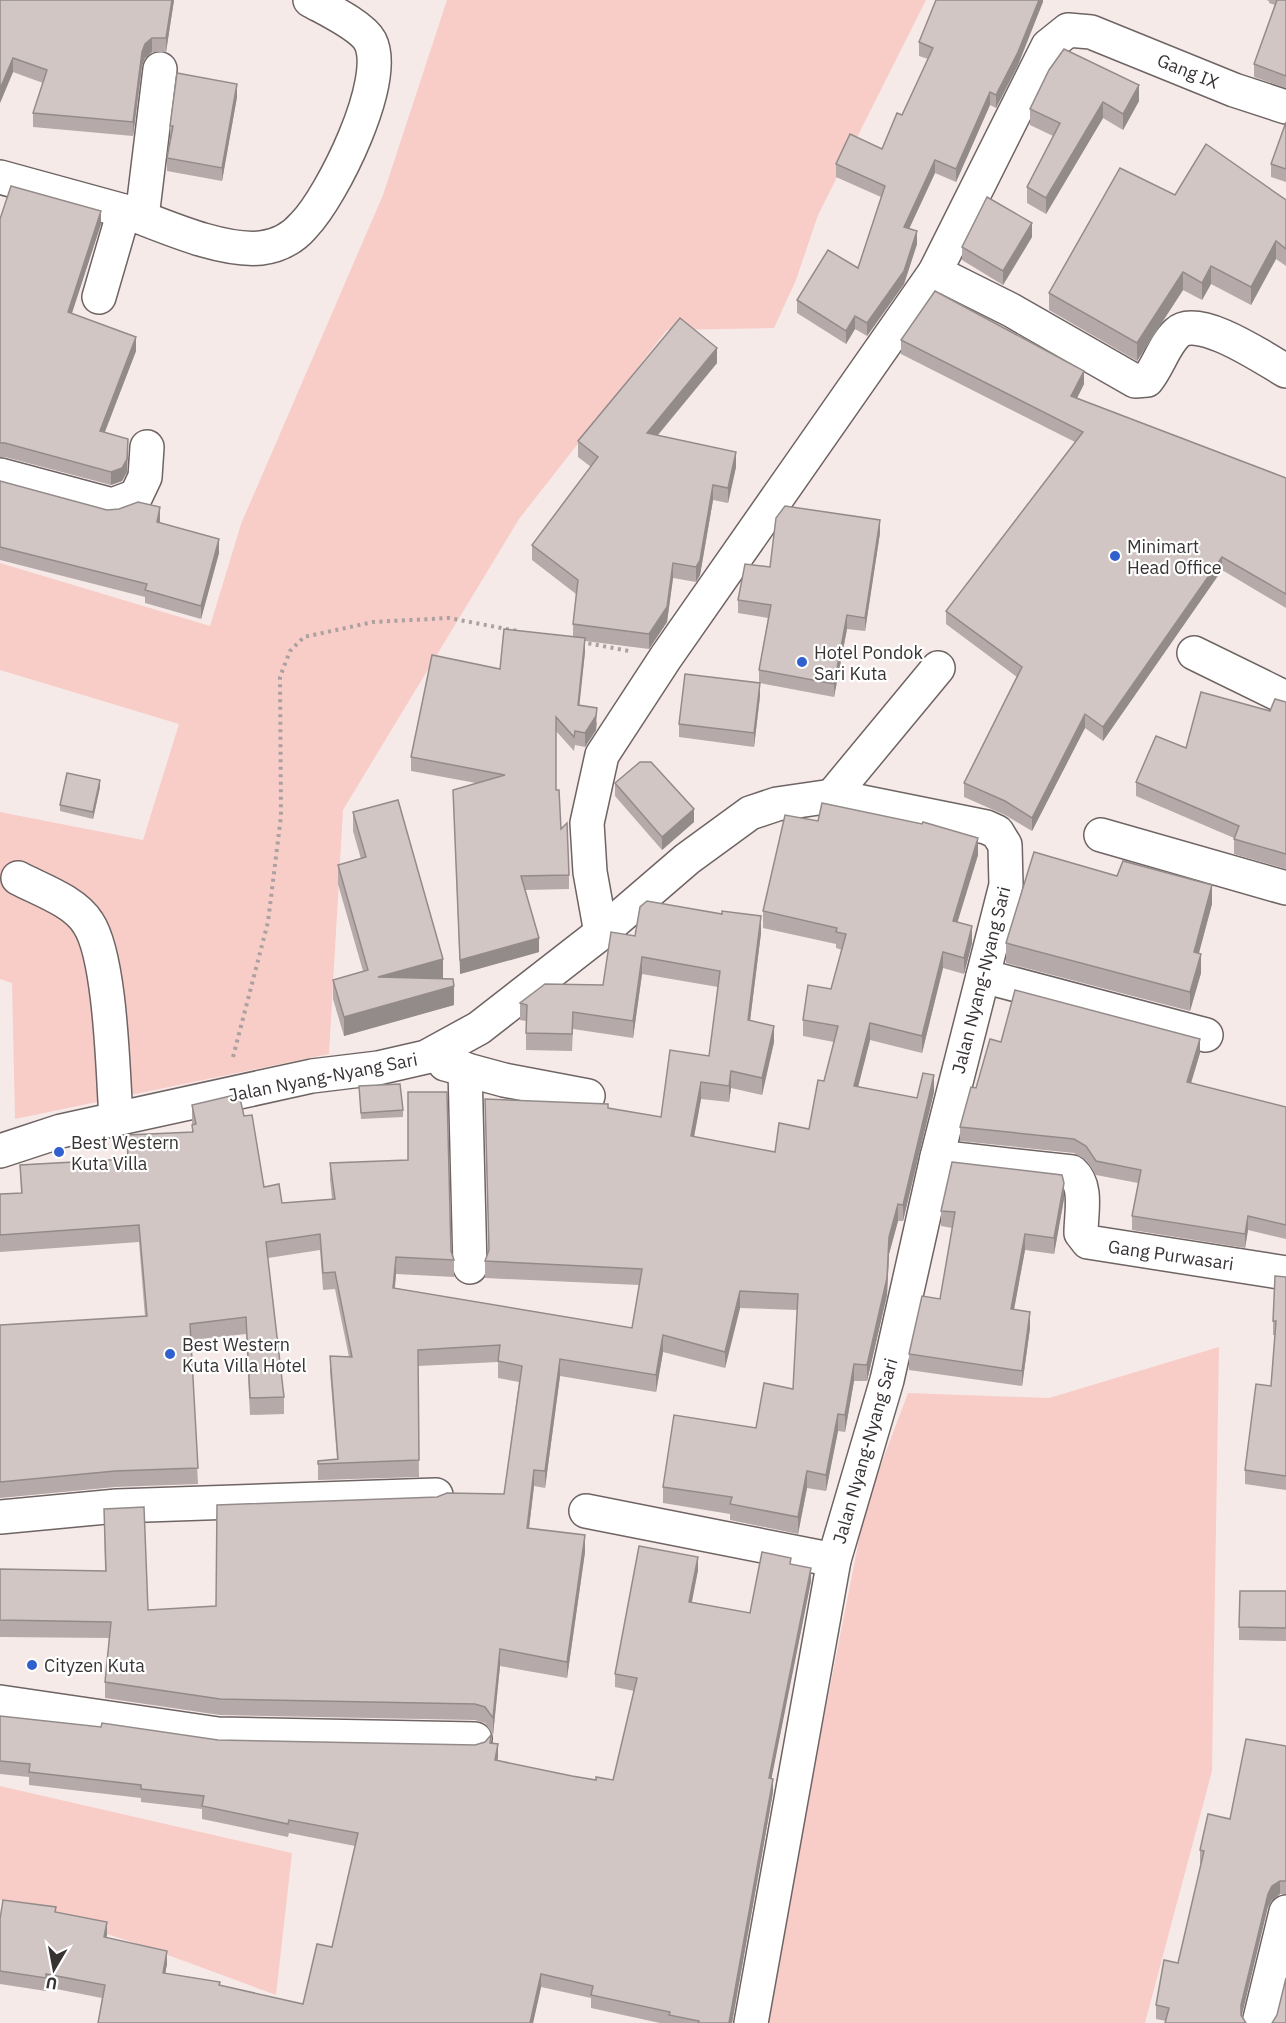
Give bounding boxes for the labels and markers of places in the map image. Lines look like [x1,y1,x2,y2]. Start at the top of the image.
place label: Minimart Head Office [1127,535,1222,579]
marker: Minimart Head Office [1108,549,1122,563]
place label: Hotel Pondok Sari Kuta [814,641,923,685]
marker: Hotel Pondok Sari Kuta [795,655,809,669]
place label: Best Western Kuta Villa [71,1131,179,1175]
marker: Best Western Kuta Villa [52,1145,66,1159]
place label: Best Western Kuta Villa Hotel [182,1333,307,1377]
marker: Best Western Kuta Villa Hotel [163,1347,177,1361]
place label: Cityzen Kuta [44,1654,145,1677]
marker: Cityzen Kuta [25,1658,39,1672]

